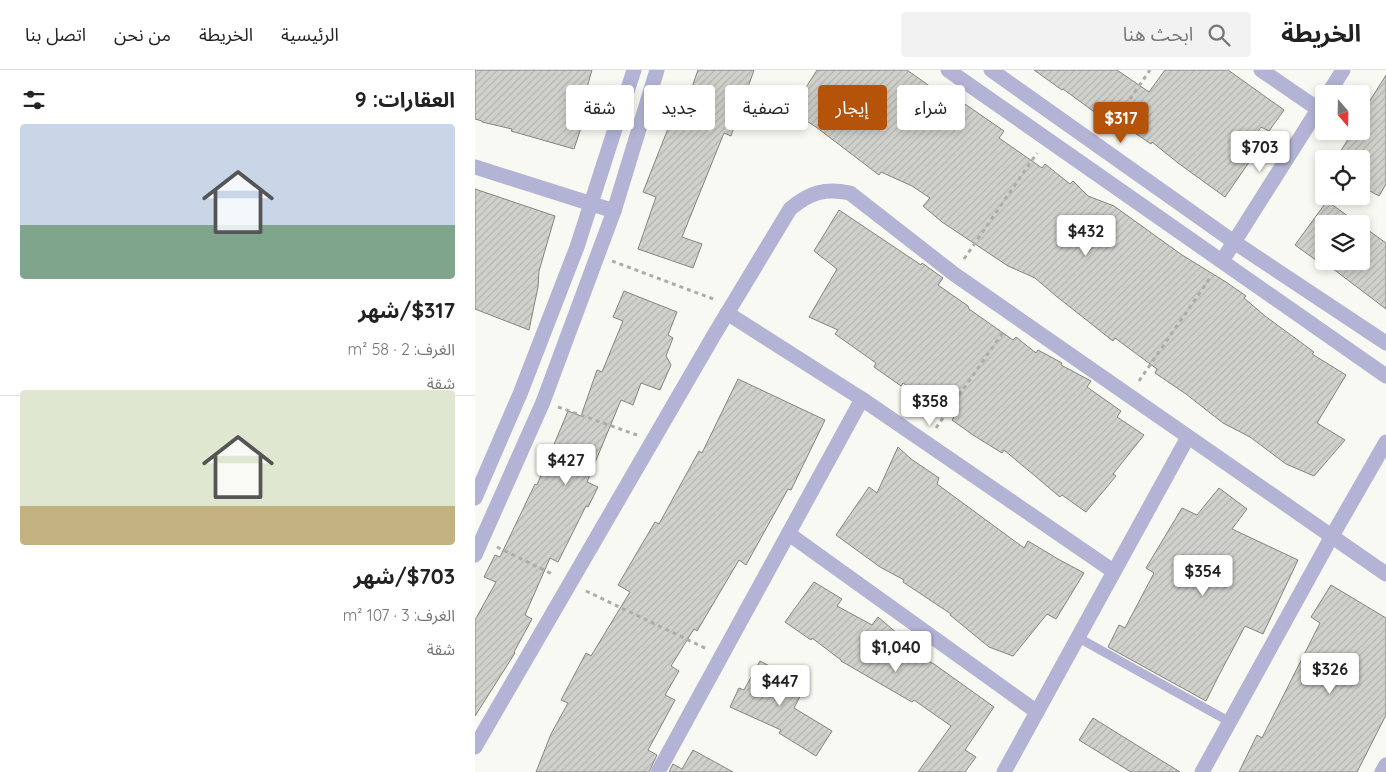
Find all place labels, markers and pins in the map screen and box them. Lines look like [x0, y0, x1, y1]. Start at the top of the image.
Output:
pin: $317 [1091, 102, 1151, 144]
pin: $703 [1230, 131, 1290, 173]
pin: $432 [1056, 214, 1116, 257]
pin: $358 [900, 384, 960, 427]
pin: $427 [536, 444, 596, 486]
pin: $354 [1173, 554, 1233, 597]
pin: $1,040 [855, 630, 937, 673]
pin: $326 [1300, 652, 1360, 695]
pin: $447 [750, 664, 810, 707]

